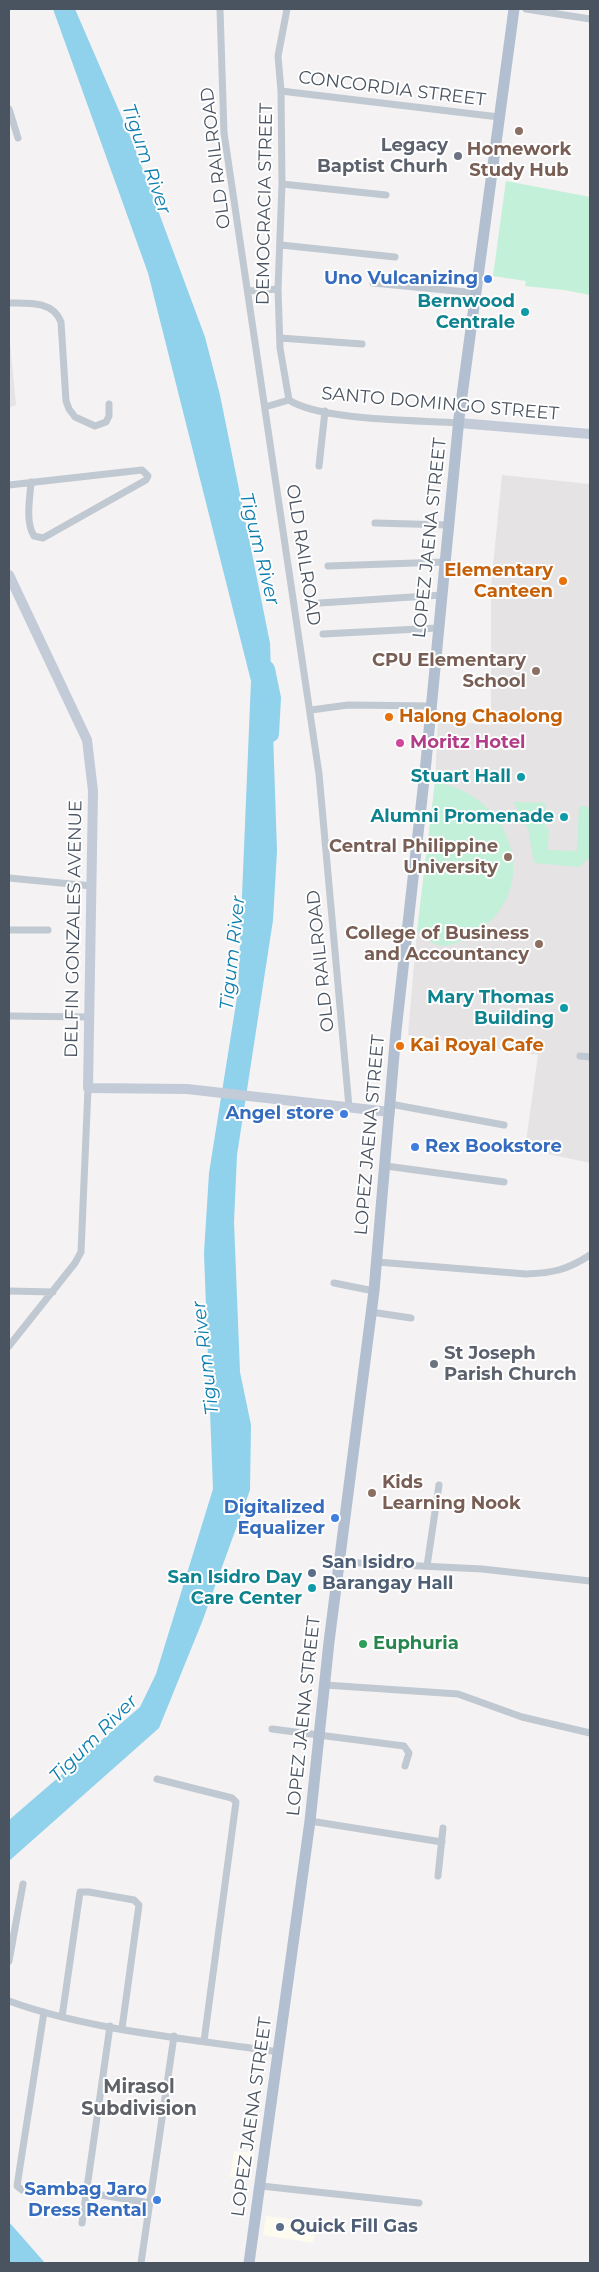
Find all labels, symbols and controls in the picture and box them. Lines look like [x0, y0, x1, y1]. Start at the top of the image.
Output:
street label: CONCORDIA STREET [297, 67, 487, 111]
street label: OLD RAILROAD [197, 86, 235, 230]
water label: Tigum River [117, 101, 175, 217]
street label: DEMOCRACIA STREET [252, 103, 278, 305]
marker: Homework Study Hub [513, 125, 525, 137]
place label: Legacy Baptist Churh [317, 135, 448, 178]
place label: Homework Study Hub [467, 139, 571, 182]
marker: Legacy Baptist Churh [452, 150, 464, 162]
place label: Uno Vulcanizing [324, 268, 478, 290]
marker: Uno Vulcanizing [482, 273, 494, 285]
place label: Bernwood Centrale [417, 291, 515, 334]
marker: Bernwood Centrale [519, 306, 531, 318]
street label: SANTO DOMINGO STREET [320, 383, 560, 425]
street label: LOPEZ JAENA STREET [409, 437, 451, 639]
street label: OLD RAILROAD [281, 483, 325, 627]
water label: Tigum River [234, 491, 284, 607]
place label: Elementary Canteen [444, 560, 553, 602]
marker: Elementary Canteen [557, 575, 569, 587]
place label: CPU Elementary School [372, 650, 526, 692]
marker: CPU Elementary School [530, 665, 542, 677]
place label: Halong Chaolong [399, 706, 563, 728]
marker: Halong Chaolong [383, 711, 395, 723]
place label: Moritz Hotel [410, 732, 525, 754]
marker: Moritz Hotel [394, 737, 406, 749]
place label: Stuart Hall [411, 766, 511, 788]
marker: Stuart Hall [515, 771, 527, 783]
street label: DELFIN GONZALES AVENUE [61, 800, 87, 1058]
place label: Alumni Promenade [370, 806, 554, 828]
marker: Alumni Promenade [558, 811, 570, 823]
place label: Central Philippine University [329, 836, 498, 879]
marker: Central Philippine University [502, 851, 514, 863]
street label: OLD RAILROAD [303, 889, 339, 1033]
water label: Tigum River [216, 895, 250, 1011]
place label: College of Business and Accountancy [345, 923, 529, 966]
marker: College of Business and Accountancy [533, 938, 545, 950]
place label: Mary Thomas Building [427, 987, 554, 1030]
marker: Mary Thomas Building [558, 1002, 570, 1014]
street label: LOPEZ JAENA STREET [350, 1034, 390, 1236]
place label: Kai Royal Cafe [410, 1035, 544, 1057]
marker: Kai Royal Cafe [394, 1040, 406, 1052]
place label: Angel store [225, 1103, 334, 1125]
marker: Angel store [338, 1108, 350, 1120]
place label: Rex Bookstore [425, 1136, 562, 1158]
marker: Rex Bookstore [409, 1141, 421, 1153]
water label: Tigum River [188, 1300, 224, 1416]
place label: St Joseph Parish Church [444, 1343, 577, 1386]
marker: St Joseph Parish Church [428, 1358, 440, 1370]
place label: Kids Learning Nook [382, 1472, 521, 1515]
marker: Kids Learning Nook [366, 1487, 378, 1499]
place label: Digitalized Equalizer [224, 1497, 325, 1540]
marker: Digitalized Equalizer [329, 1512, 341, 1524]
place label: San Isidro Barangay Hall [322, 1552, 453, 1595]
place label: San Isidro Day Care Center [167, 1567, 302, 1610]
marker: San Isidro Barangay Hall [306, 1567, 318, 1579]
marker: San Isidro Day Care Center [306, 1582, 318, 1594]
street label: LOPEZ JAENA STREET [283, 1615, 325, 1817]
place label: Euphuria [373, 1633, 459, 1655]
marker: Euphuria [357, 1638, 369, 1650]
water label: Tigum River [45, 1690, 143, 1788]
street label: LOPEZ JAENA STREET [227, 2016, 277, 2218]
district label: Mirasol Subdivision [81, 2076, 197, 2120]
place label: Sambag Jaro Dress Rental [24, 2179, 147, 2222]
marker: Sambag Jaro Dress Rental [151, 2194, 163, 2206]
place label: Quick Fill Gas [290, 2216, 418, 2238]
marker: Quick Fill Gas [274, 2221, 286, 2233]

